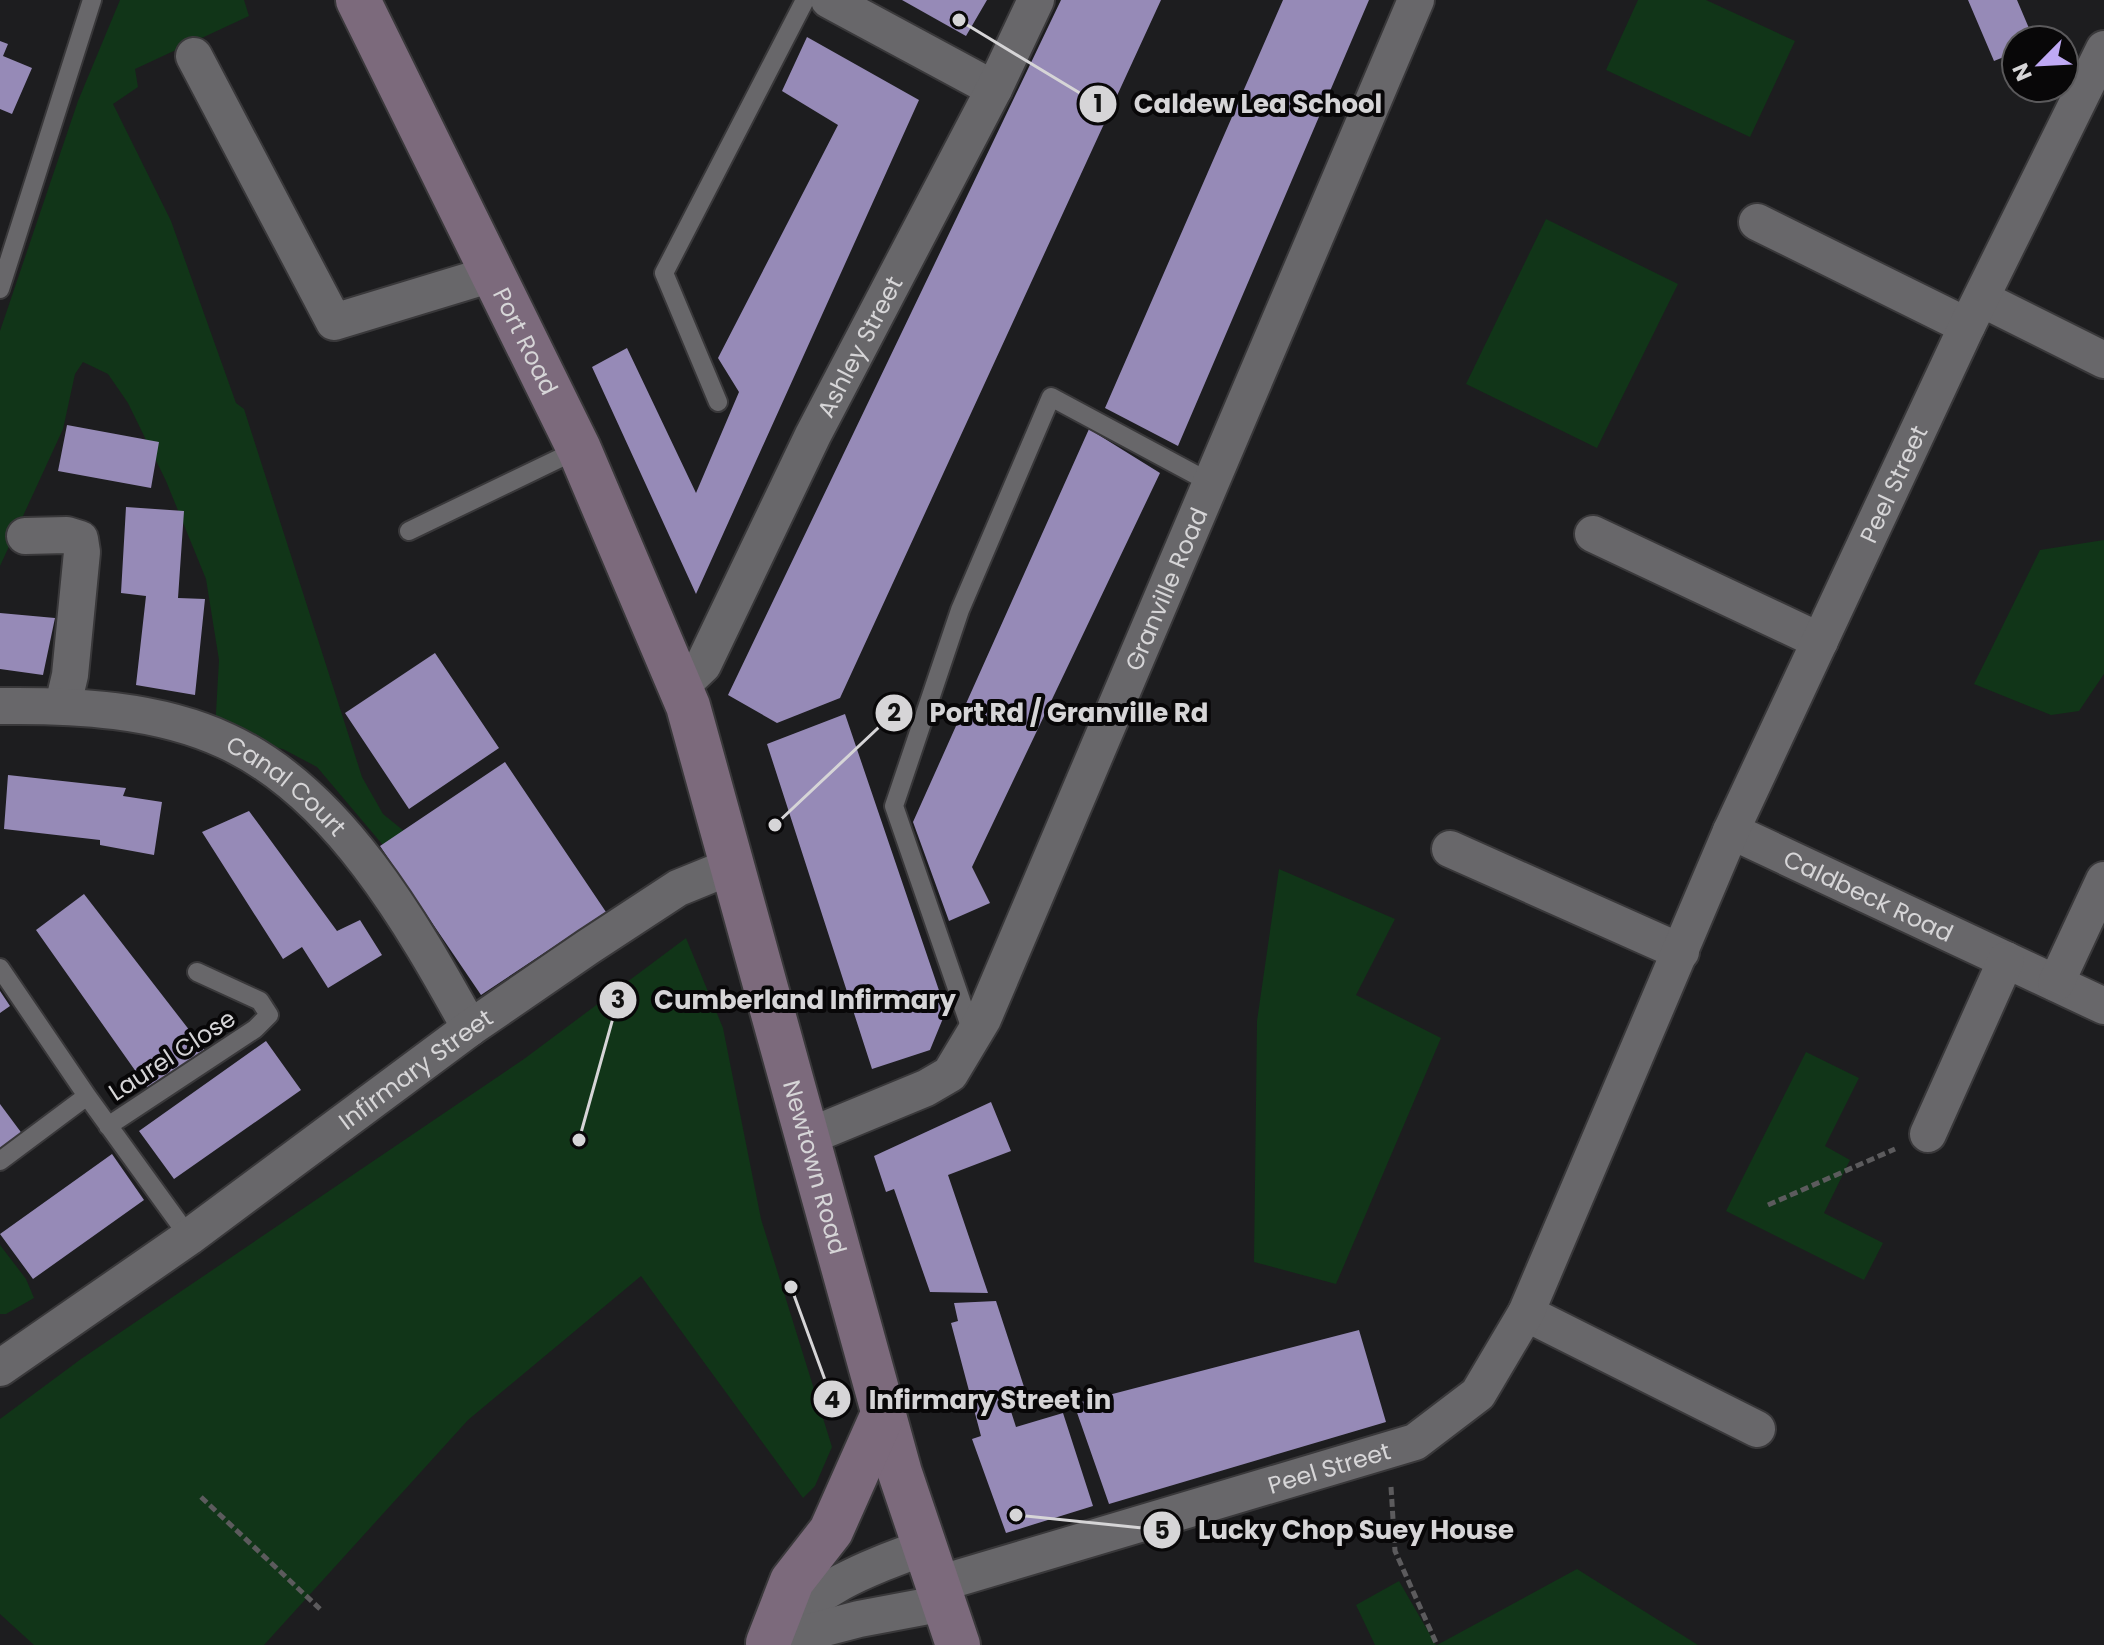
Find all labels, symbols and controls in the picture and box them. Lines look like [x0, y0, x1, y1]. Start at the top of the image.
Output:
north arrow [2000, 24, 2080, 104]
text: N [2005, 58, 2040, 86]
callout: Caldew Lea School [1078, 79, 1398, 129]
text: Caldew Lea School [1134, 86, 1382, 122]
text: 1 [1093, 87, 1103, 120]
street label: Ashley Street [809, 270, 910, 423]
street label: Port Road [485, 282, 566, 400]
street label: Peel Street [1852, 420, 1935, 548]
street label: Granville Road [1116, 502, 1215, 676]
callout: Port Rd / Granville Rd [874, 688, 1225, 738]
text: Port Rd / Granville Rd [930, 695, 1208, 731]
text: 2 [887, 696, 901, 729]
street label: Canal Court [221, 727, 354, 843]
street label: Caldbeck Road [1778, 842, 1959, 950]
callout: Cumberland Infirmary [598, 975, 972, 1025]
text: Cumberland Infirmary [654, 982, 956, 1018]
text: 3 [611, 983, 625, 1016]
street label: Infirmary Street [332, 1001, 499, 1137]
street label: Laurel Close [102, 1002, 242, 1108]
street label: Newtown Road [776, 1076, 855, 1258]
callout: Infirmary Street in [812, 1374, 1127, 1424]
text: Infirmary Street in [869, 1382, 1111, 1418]
text: 4 [824, 1383, 840, 1416]
street label: Peel Street [1264, 1434, 1394, 1501]
callout: Lucky Chop Suey House [1142, 1505, 1529, 1555]
text: Lucky Chop Suey House [1198, 1512, 1514, 1548]
text: 5 [1154, 1514, 1170, 1547]

